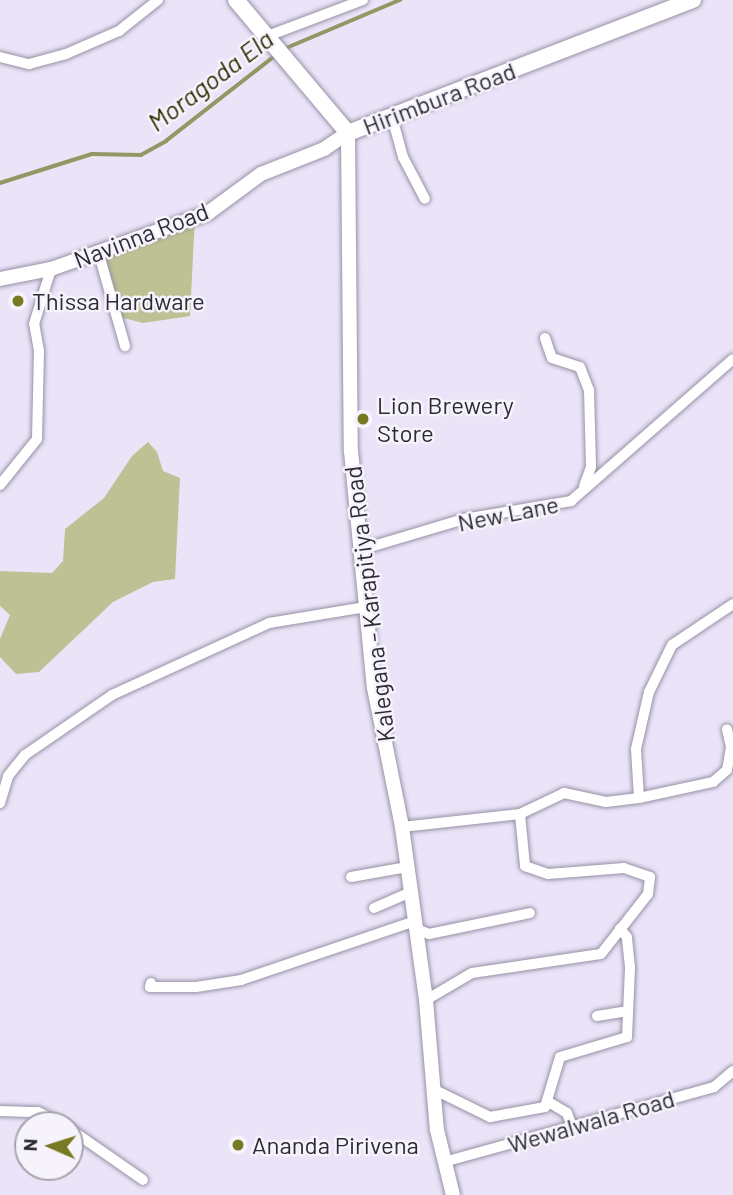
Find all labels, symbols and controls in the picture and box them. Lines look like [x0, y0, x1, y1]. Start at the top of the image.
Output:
water label: Moragoda Ela [141, 23, 279, 137]
street label: Hirimbura Road [359, 56, 519, 140]
street label: Navinna Road [70, 196, 212, 274]
place label: Thissa Hardware [32, 287, 205, 315]
marker: Thissa Hardware [10, 293, 26, 309]
place label: Lion Brewery Store [377, 391, 514, 447]
marker: Lion Brewery Store [355, 411, 371, 427]
street label: Kalegana - Karapitiya Road [338, 464, 400, 744]
street label: New Lane [455, 489, 561, 537]
street label: Wewalwala Road [504, 1083, 678, 1159]
north arrow [14, 1111, 84, 1181]
place label: Ananda Pirivena [252, 1131, 419, 1159]
marker: Ananda Pirivena [230, 1137, 246, 1153]
text: N [18, 1138, 41, 1152]

